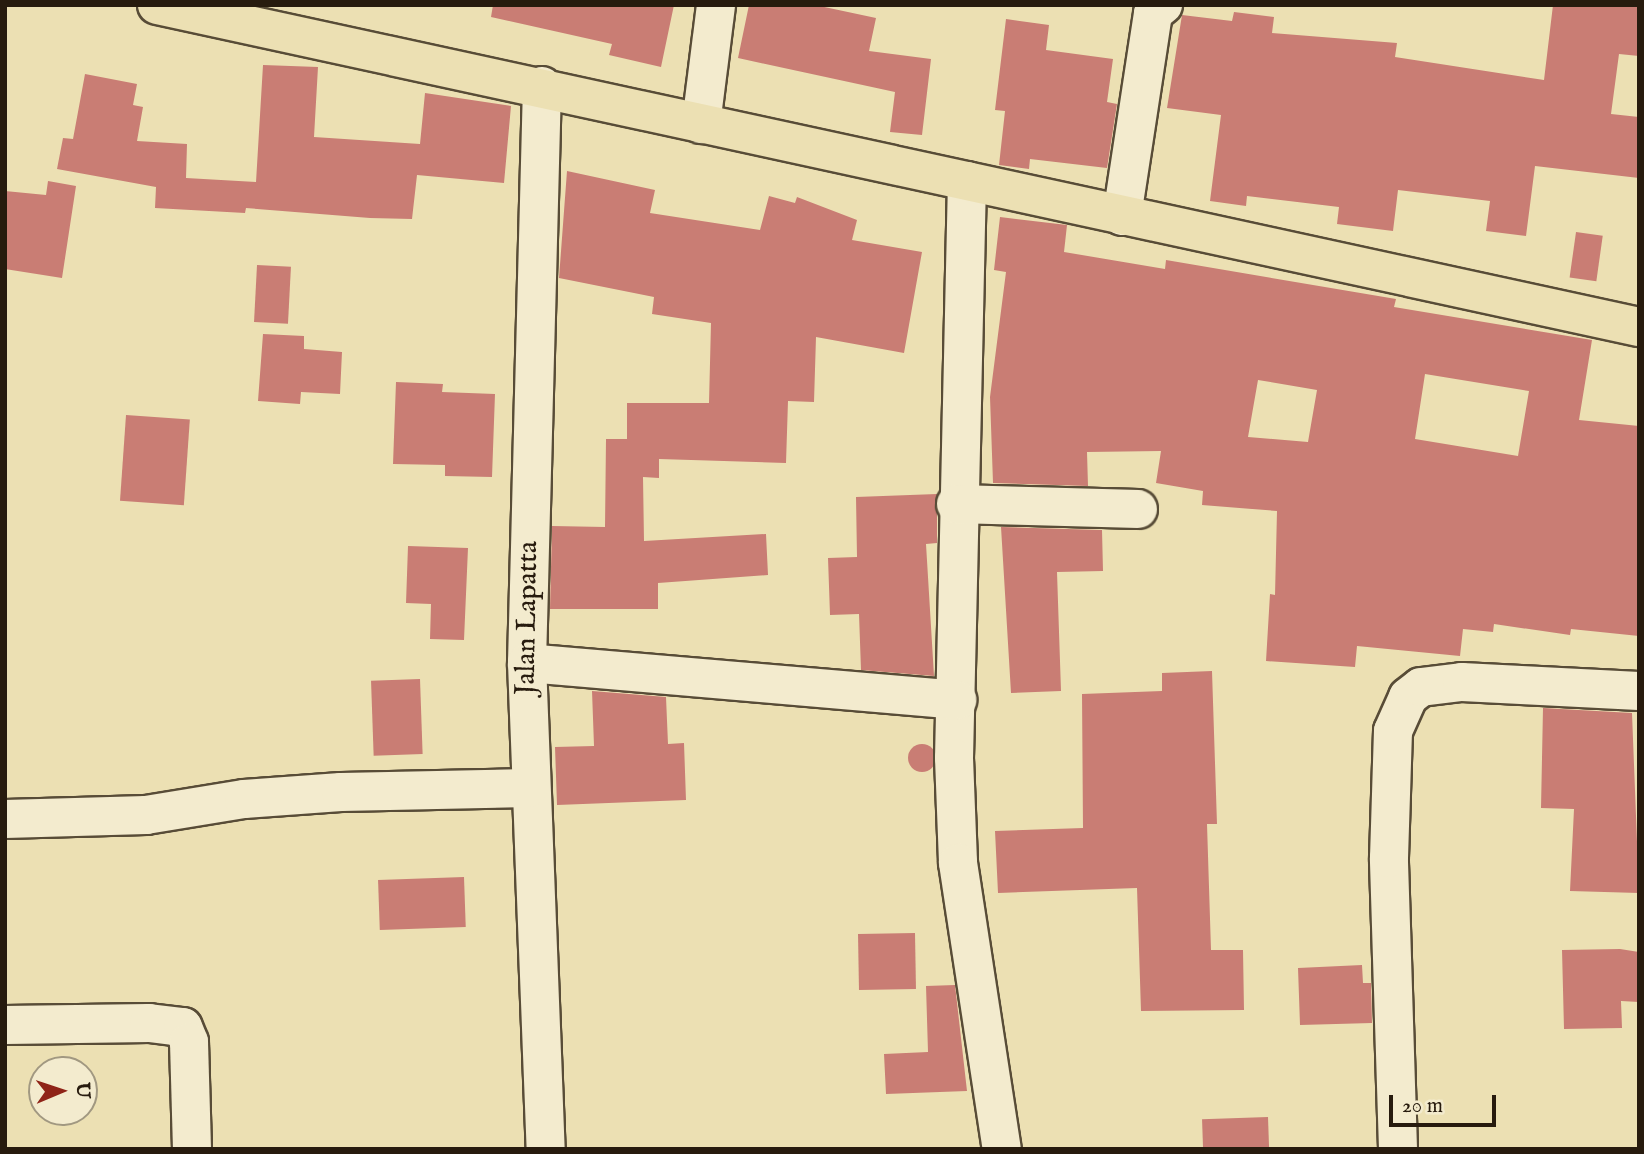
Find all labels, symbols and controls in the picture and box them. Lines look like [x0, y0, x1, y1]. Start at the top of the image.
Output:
street label: Jalan Lapatta [510, 541, 546, 695]
north arrow [28, 1056, 98, 1126]
scale bar [1392, 1080, 1499, 1124]
text: U [70, 1082, 94, 1099]
text: 20 m [1402, 1093, 1443, 1120]

